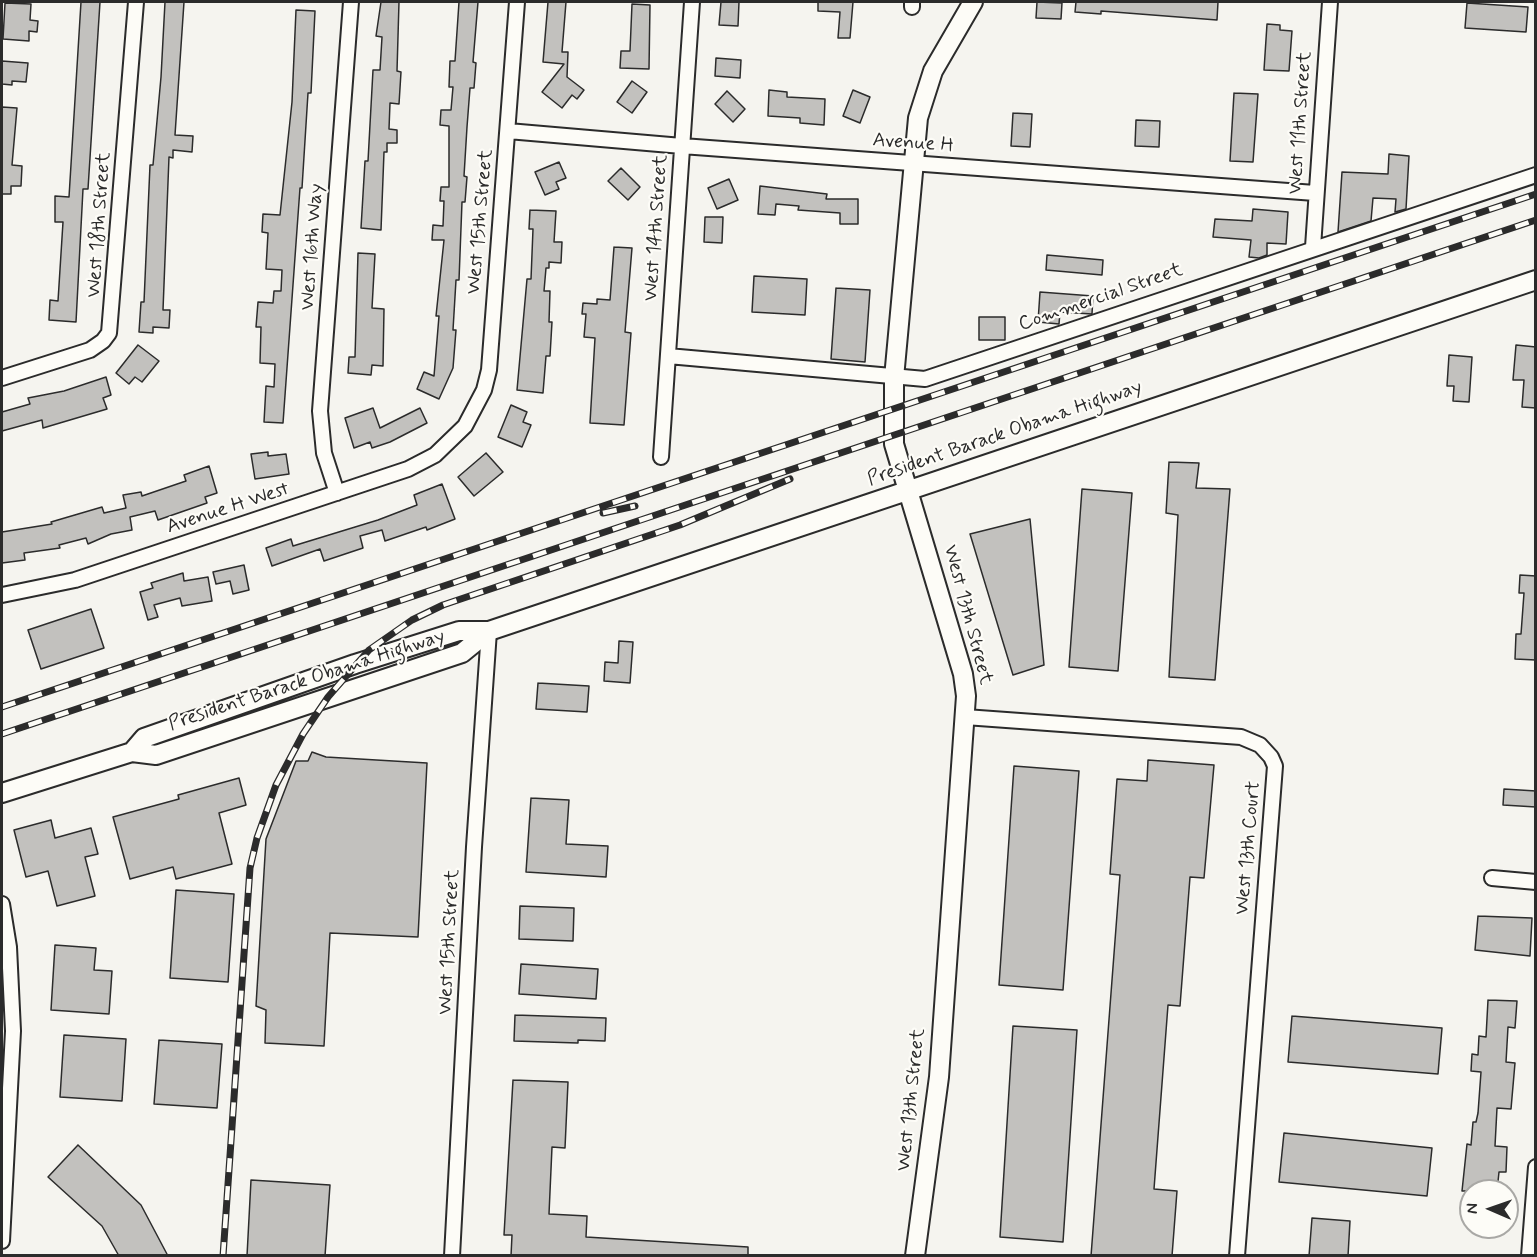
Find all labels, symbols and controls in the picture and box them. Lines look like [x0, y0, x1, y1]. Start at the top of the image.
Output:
street label: West 11th Street [1284, 51, 1318, 195]
street label: Avenue H [872, 129, 954, 159]
street label: West 15th Street [463, 148, 499, 296]
street label: West 18th Street [83, 151, 117, 299]
street label: West 14th Street [640, 154, 674, 302]
street label: West 16th Way [297, 183, 329, 311]
street label: Commercial Street [1016, 259, 1186, 337]
street label: President Barack Obama Highway [864, 376, 1146, 492]
street label: Avenue H West [164, 478, 292, 540]
street label: West 13th Street [937, 543, 997, 687]
street label: President Barack Obama Highway [166, 625, 448, 737]
street label: West 13th Court [1231, 780, 1267, 916]
street label: West 15th Street [434, 869, 466, 1015]
street label: West 13th Street [893, 1027, 931, 1173]
north arrow [1459, 1179, 1519, 1239]
text: N [1462, 1203, 1483, 1214]

